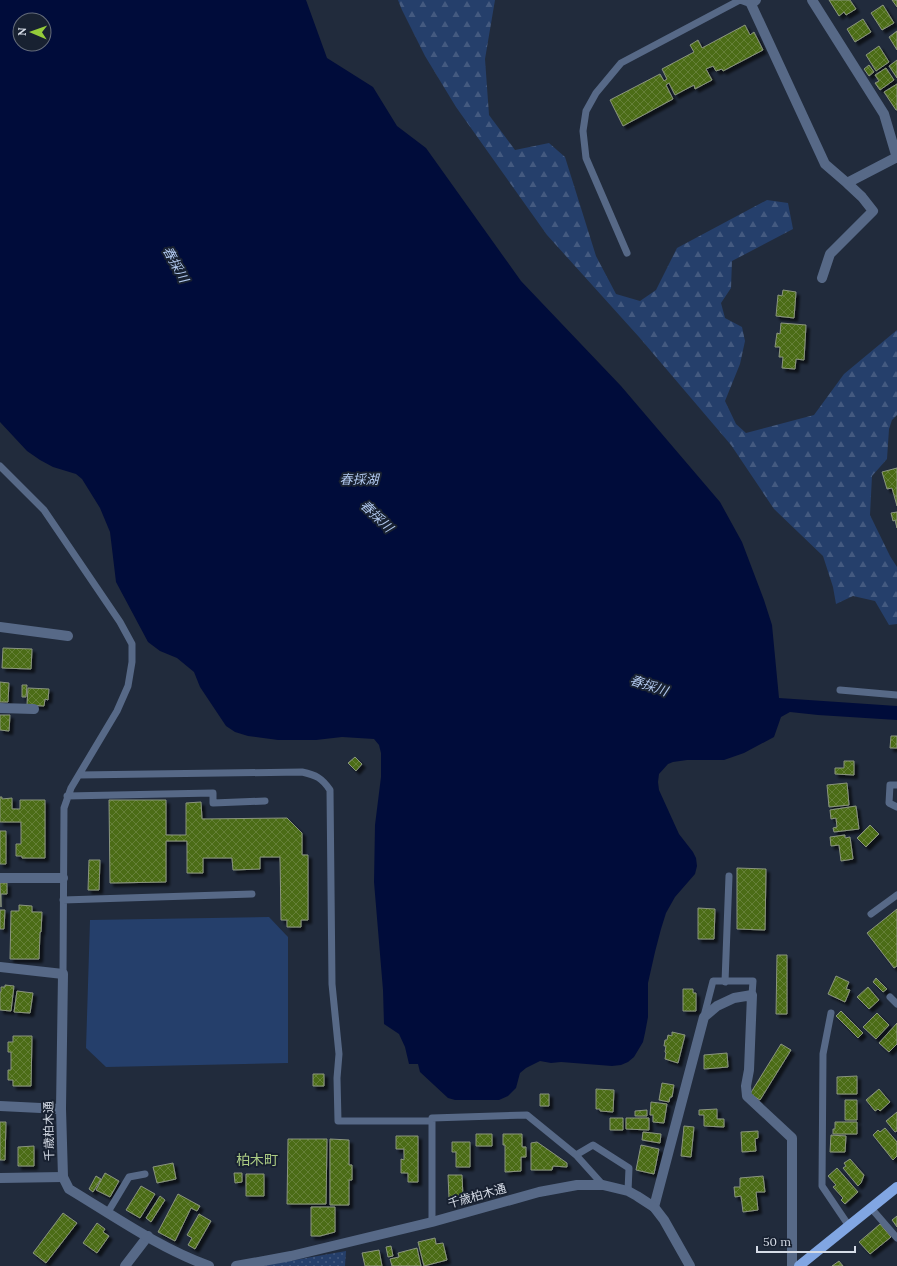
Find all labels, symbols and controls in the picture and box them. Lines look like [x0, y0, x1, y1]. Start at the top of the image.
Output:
north arrow [12, 12, 52, 52]
text: N [15, 27, 29, 36]
water label: 春採川 [159, 243, 193, 287]
water label: 春採湖 [339, 471, 380, 488]
water label: 春採川 [357, 497, 398, 537]
water label: 春採川 [628, 671, 672, 701]
street label: 千歳柏木通 [40, 1101, 57, 1161]
district label: 柏木町 [236, 1151, 278, 1169]
street label: 千歳柏木通 [446, 1180, 508, 1211]
scale bar [757, 1228, 855, 1254]
text: 50 m [763, 1234, 791, 1249]

